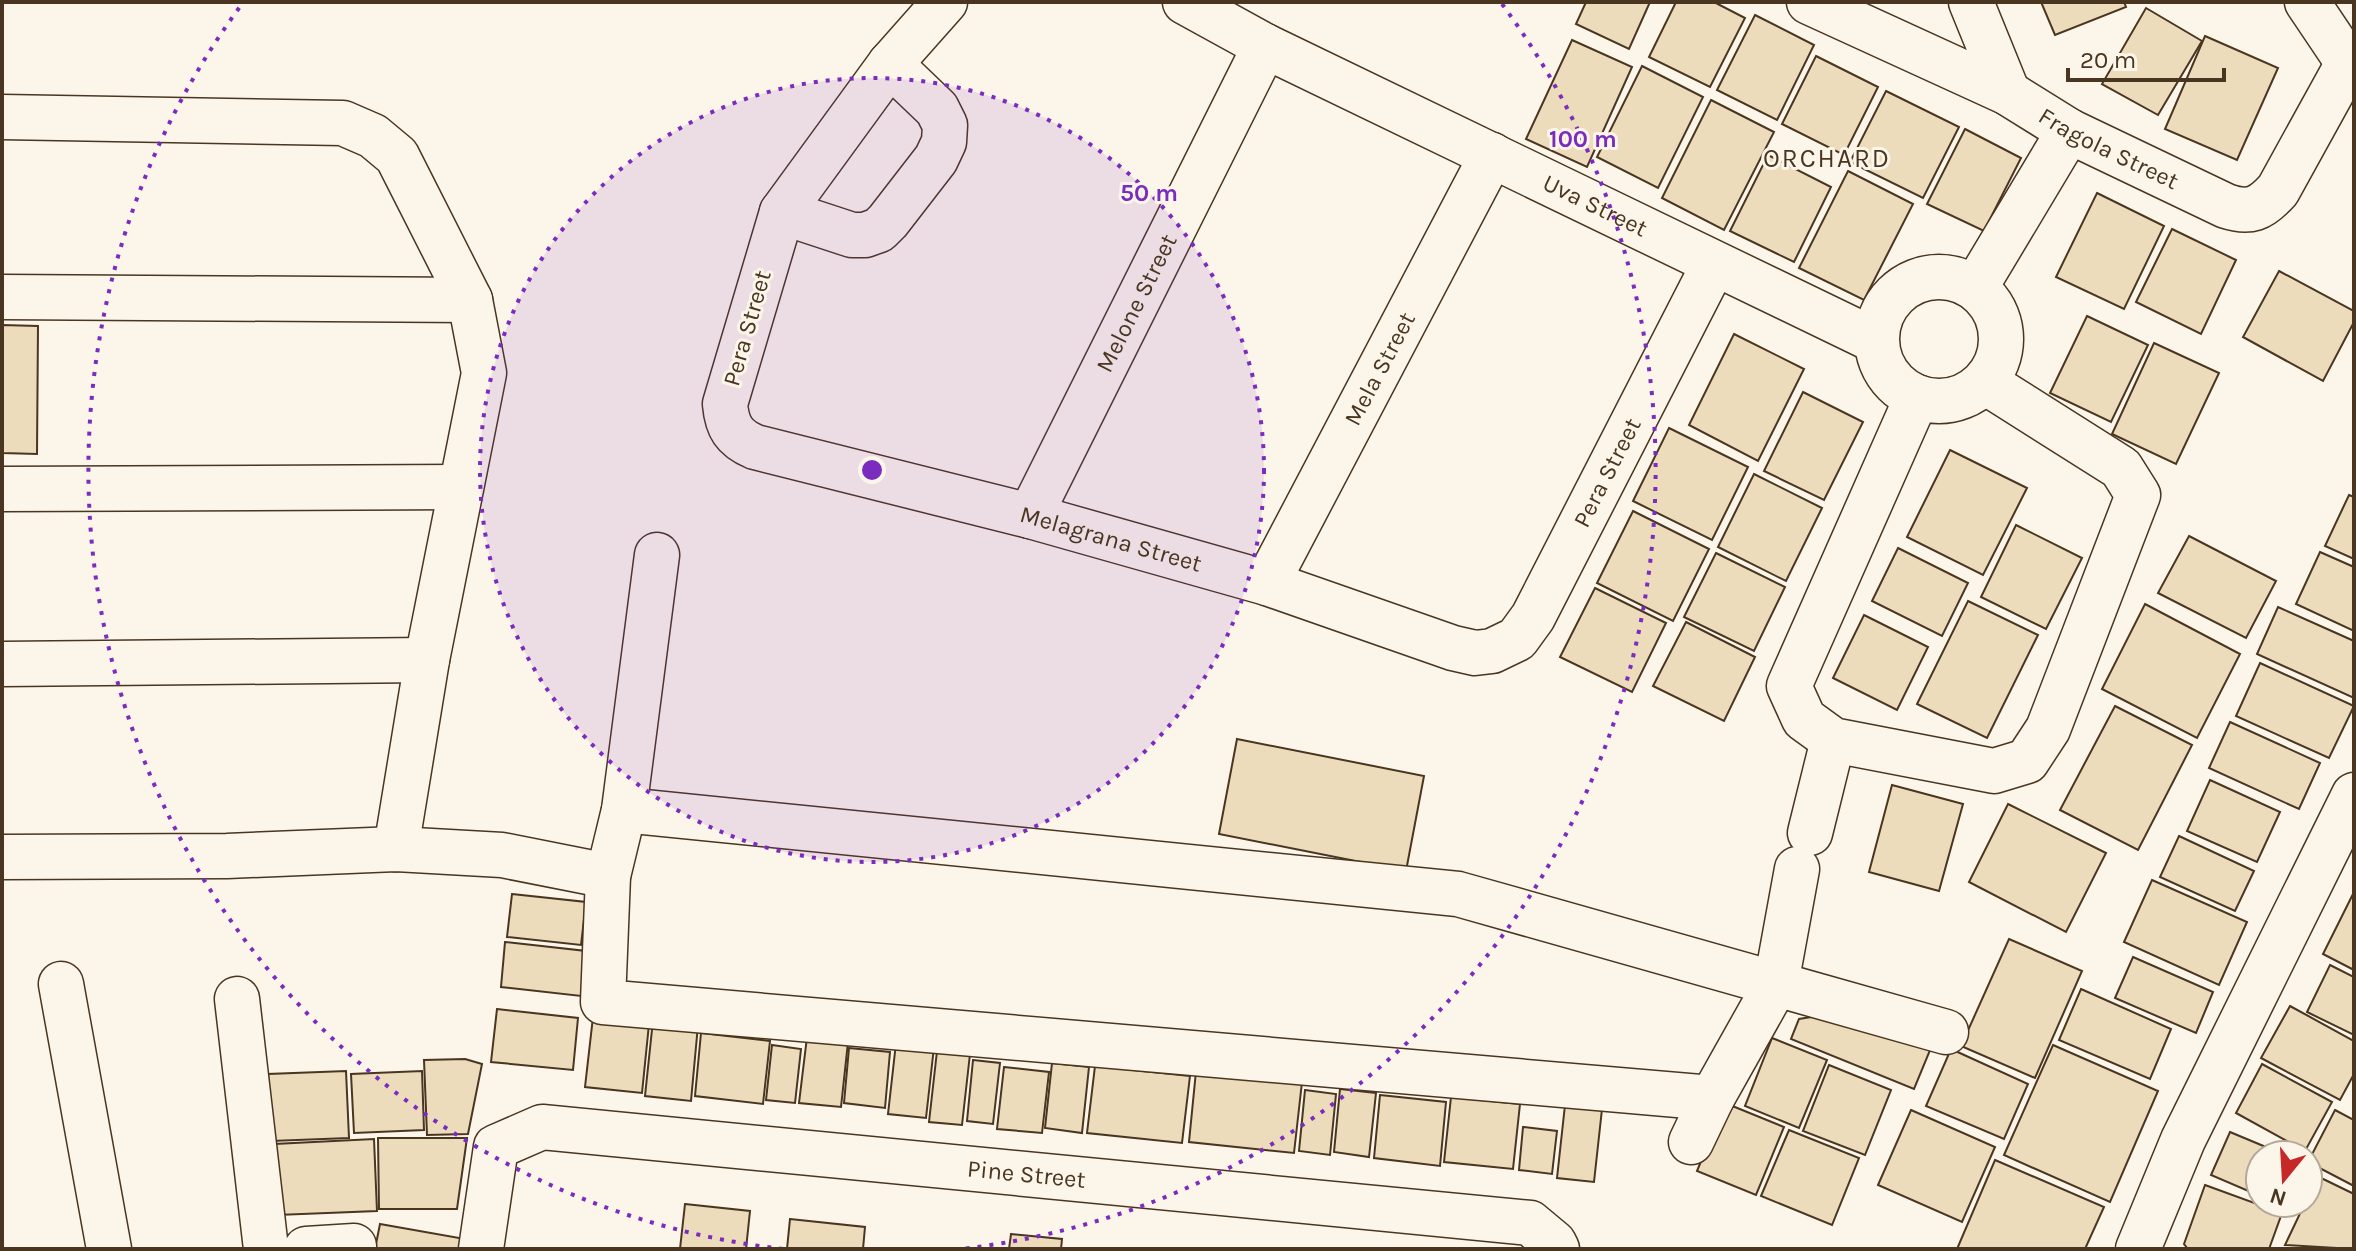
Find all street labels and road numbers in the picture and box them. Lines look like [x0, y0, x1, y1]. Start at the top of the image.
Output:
street label: Fragola Street [2034, 102, 2183, 195]
street label: Uva Street [1538, 168, 1652, 243]
street label: Melone Street [1090, 229, 1183, 377]
street label: Pera Street [717, 267, 777, 389]
street label: Mela Street [1338, 307, 1421, 430]
street label: Pera Street [1567, 413, 1647, 532]
street label: Melagrana Street [1017, 500, 1205, 578]
street label: Pine Street [966, 1154, 1087, 1194]

